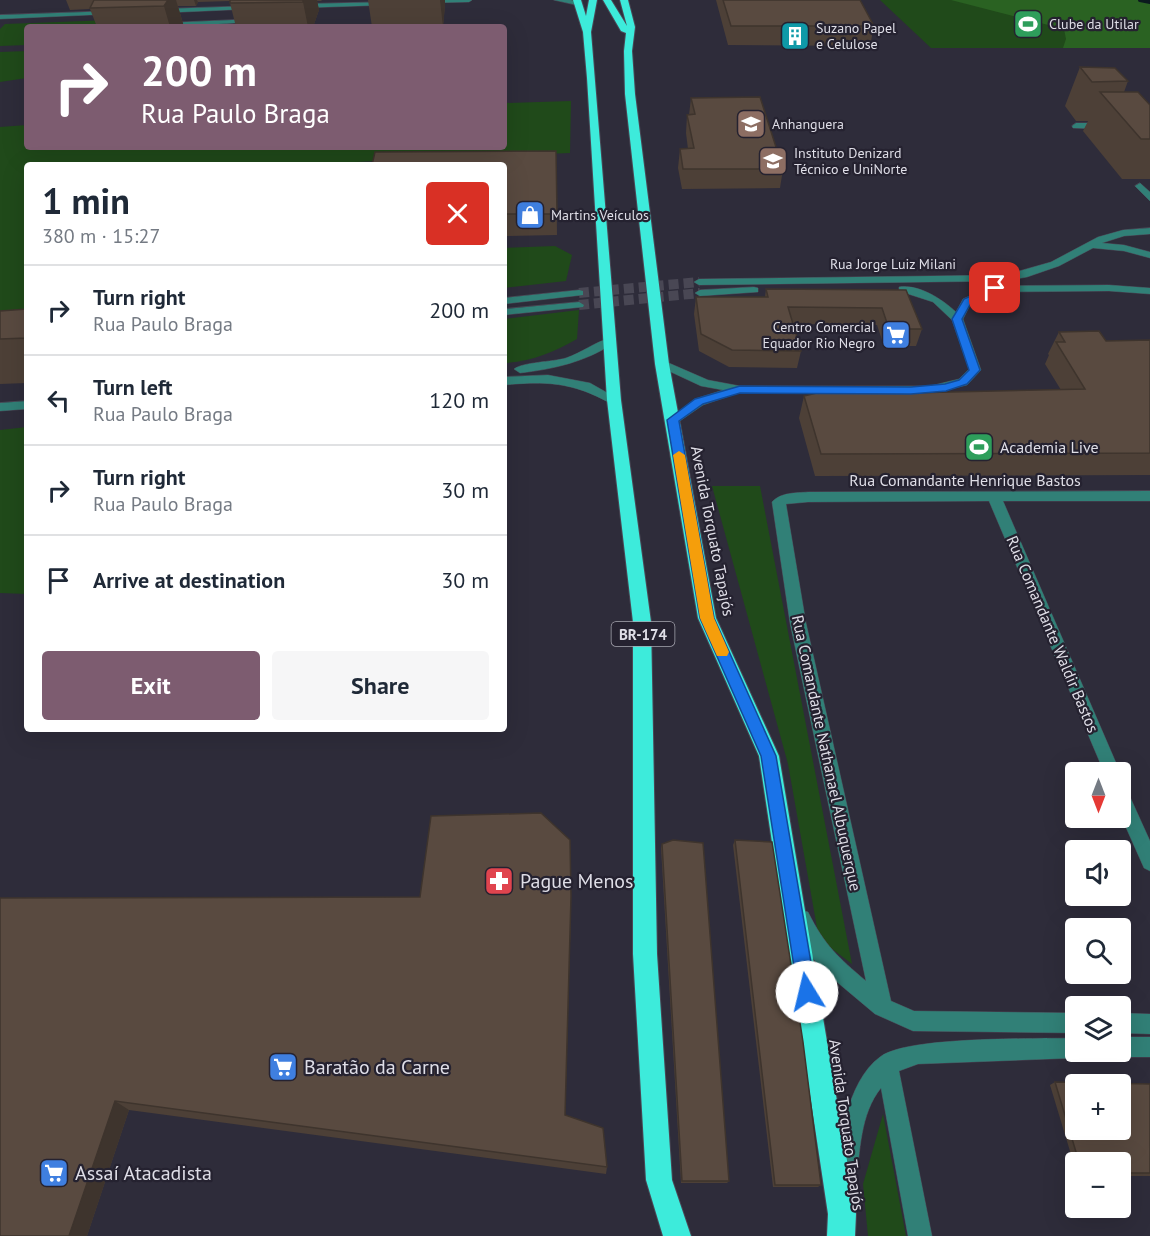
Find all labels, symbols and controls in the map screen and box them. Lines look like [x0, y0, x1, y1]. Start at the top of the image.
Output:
sports icon: Clube da Utilar [1012, 8, 1044, 40]
place label: Clube da Utilar [1049, 15, 1139, 33]
place label: Suzano Papel e Celulose [816, 19, 896, 53]
building icon: Suzano Papel e Celulose [779, 20, 811, 52]
text: 200 m [141, 43, 257, 98]
icon: right [42, 48, 120, 126]
text: Rua Paulo Braga [141, 96, 330, 130]
school or university icon: Anhanguera [735, 108, 767, 140]
place label: Anhanguera [772, 115, 844, 133]
place label: Instituto Denizard Técnico e UniNorte [794, 144, 907, 178]
school or university icon: Instituto Denizard Técnico e UniNorte [757, 145, 789, 177]
text: 1 min [42, 177, 130, 224]
button: close [426, 182, 489, 245]
shop icon: Martins Veículos [514, 199, 546, 231]
place label: Martins Veículos [551, 206, 649, 224]
text: 380 m · 15:27 [42, 223, 160, 249]
street label: Rua Jorge Luiz Milani [830, 255, 956, 273]
pin [969, 262, 1020, 313]
icon: arrive [978, 271, 1011, 304]
text: Turn right [93, 283, 185, 311]
icon: right [42, 294, 75, 327]
text: 200 m [429, 296, 489, 324]
text: Rua Paulo Braga [93, 311, 233, 337]
place label: Centro Comercial Equador Rio Negro [762, 318, 875, 352]
supermarket icon: Centro Comercial Equador Rio Negro [880, 319, 912, 351]
text: Turn left [93, 373, 173, 401]
icon: left [42, 384, 75, 417]
text: 120 m [429, 386, 489, 414]
text: Rua Paulo Braga [93, 401, 233, 427]
sports icon: Academia Live [963, 431, 995, 463]
place label: Academia Live [1000, 437, 1099, 457]
street label: Avenida Torquato Tapajós [687, 444, 739, 618]
text: Turn right [93, 463, 185, 491]
street label: Rua Comandante Henrique Bastos [849, 470, 1081, 490]
icon: right [42, 474, 75, 507]
text: 30 m [441, 476, 489, 504]
text: Rua Paulo Braga [93, 491, 233, 517]
street label: Rua Comandante Waldir Bastos [1002, 532, 1104, 736]
icon: arrive [42, 564, 75, 597]
text: Arrive at destination [93, 566, 285, 594]
text: 30 m [441, 566, 489, 594]
street label: Rua Comandante Nathanael Albuquerque [788, 613, 866, 893]
road number: BR-174 [612, 622, 674, 646]
button: Exit [42, 651, 260, 720]
button: Share [272, 651, 489, 720]
north arrow [1065, 762, 1131, 828]
map controls [1065, 762, 1131, 1218]
button: sound [1065, 840, 1131, 906]
pharmacy icon: Pague Menos [483, 865, 515, 897]
place label: Pague Menos [520, 868, 633, 894]
button: search [1065, 918, 1131, 984]
position arrow [775, 960, 839, 1024]
button: layers [1065, 996, 1131, 1062]
street label: Avenida Torquato Tapajós [825, 1038, 869, 1212]
supermarket icon: Baratão da Carne [267, 1051, 299, 1083]
place label: Baratão da Carne [304, 1054, 450, 1080]
button: + [1065, 1074, 1131, 1140]
button: − [1065, 1152, 1131, 1218]
supermarket icon: Assaí Atacadista [38, 1157, 70, 1189]
place label: Assaí Atacadista [75, 1160, 212, 1186]

